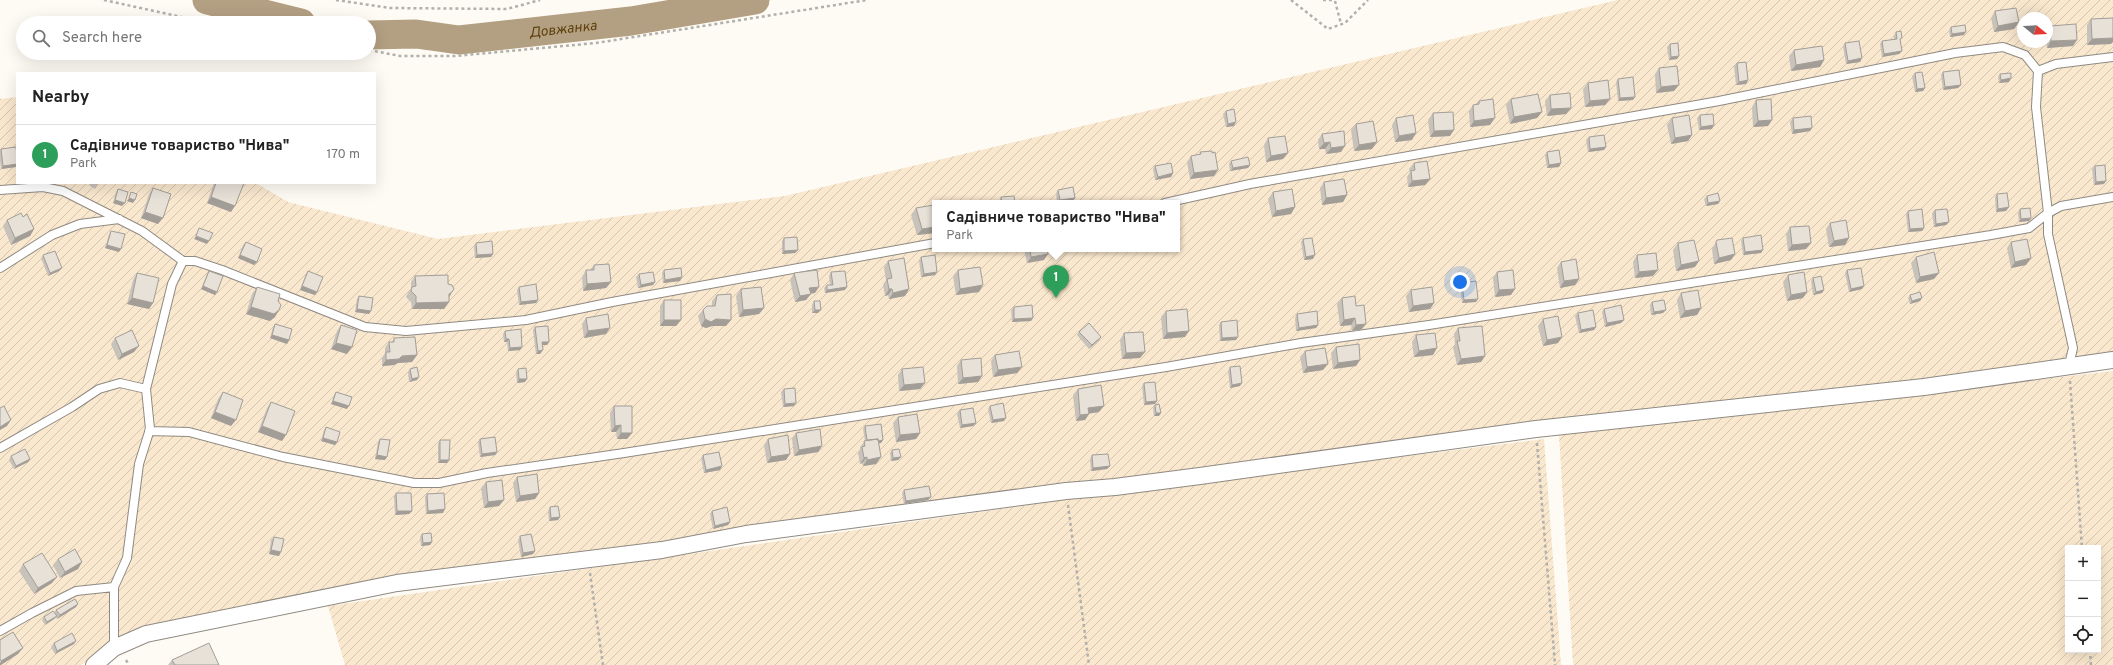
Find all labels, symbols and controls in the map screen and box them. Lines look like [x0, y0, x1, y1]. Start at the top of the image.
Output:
north arrow [2017, 12, 2053, 48]
search box [16, 16, 376, 60]
water label: Довжанка [528, 18, 599, 42]
icon: search [30, 27, 52, 49]
text: Search here [62, 29, 142, 48]
text: Nearby [32, 87, 89, 109]
text: Садівниче товариство "Нива" [70, 137, 289, 156]
text: 1 [42, 147, 48, 163]
text: 170 m [326, 147, 360, 163]
text: Park [70, 156, 97, 172]
popup [932, 200, 1180, 252]
text: Садівниче товариство "Нива" [946, 209, 1166, 228]
text: Park [946, 228, 973, 244]
pin: 1 [1043, 265, 1069, 298]
your location [1450, 272, 1470, 292]
map controls [2065, 545, 2101, 653]
button: + [2065, 545, 2101, 581]
button: − [2065, 581, 2101, 617]
button: locate [2065, 617, 2101, 653]

